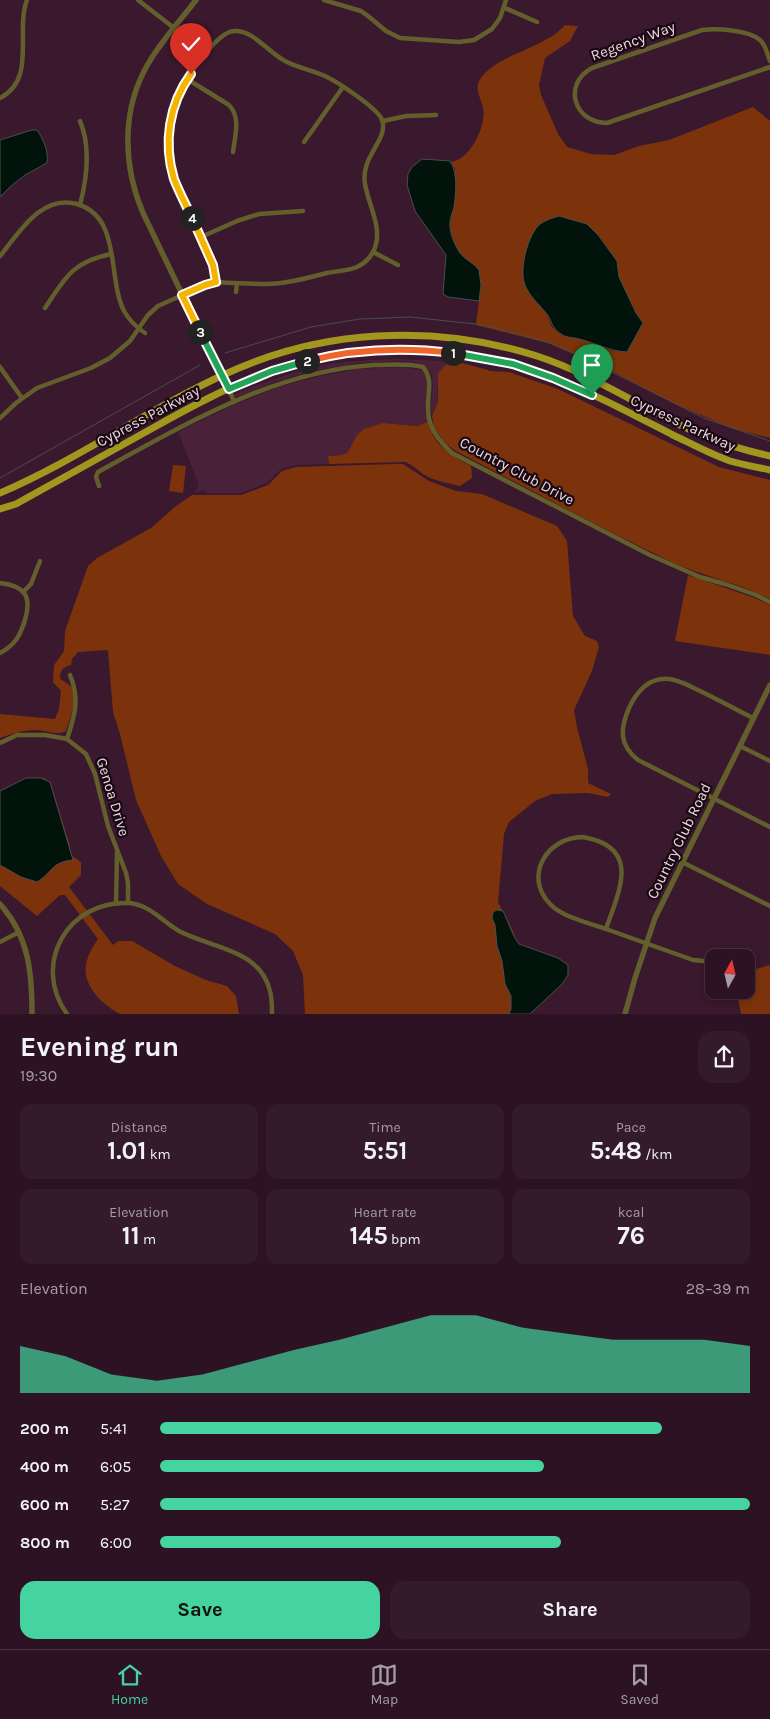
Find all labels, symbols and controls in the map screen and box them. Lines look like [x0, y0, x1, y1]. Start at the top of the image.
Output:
street label: Regency Way [588, 17, 678, 65]
pin [170, 23, 212, 74]
icon: check [177, 30, 205, 58]
pin: 4 [180, 206, 204, 230]
text: 4 [188, 210, 197, 227]
pin: 3 [188, 320, 212, 344]
text: 3 [196, 324, 205, 341]
pin: 1 [440, 340, 466, 366]
pin [571, 344, 613, 395]
text: 1 [451, 345, 456, 362]
pin: 2 [294, 348, 320, 374]
icon: arrive [578, 351, 606, 379]
text: 2 [303, 353, 312, 370]
street label: Cypress Parkway [93, 381, 203, 451]
street label: Cypress Parkway [628, 391, 738, 455]
street label: Country Club Drive [457, 433, 577, 509]
street label: Genoa Drive [92, 755, 134, 839]
street label: Country Club Road [643, 780, 715, 902]
north arrow [705, 949, 755, 999]
map controls [705, 949, 755, 999]
text: Evening run [20, 1030, 179, 1063]
button: share [698, 1031, 750, 1083]
text: 19:30 [20, 1066, 57, 1085]
text: Distance [111, 1119, 167, 1136]
text: Time [369, 1119, 401, 1136]
text: Pace [616, 1119, 646, 1136]
text: 1.01 [107, 1136, 146, 1165]
text: 5:51 [363, 1136, 407, 1165]
text: 5:48 [590, 1136, 642, 1165]
text: km [146, 1146, 171, 1163]
text: /km [642, 1146, 672, 1163]
text: Elevation [109, 1204, 169, 1221]
text: Heart rate [353, 1204, 417, 1221]
text: kcal [618, 1204, 644, 1221]
text: 11 [122, 1221, 140, 1250]
text: 145 [349, 1221, 388, 1250]
text: 76 [617, 1221, 645, 1250]
text: m [140, 1231, 156, 1248]
text: bpm [388, 1231, 421, 1248]
text: Elevation [20, 1279, 88, 1298]
text: 28–39 m [686, 1279, 750, 1298]
text: 200 m [20, 1419, 69, 1438]
text: 5:41 [100, 1419, 127, 1438]
text: 400 m [20, 1457, 69, 1476]
text: 6:05 [100, 1457, 131, 1476]
text: 600 m [20, 1495, 69, 1514]
text: 5:27 [100, 1495, 130, 1514]
text: 800 m [20, 1533, 70, 1552]
text: 6:00 [100, 1533, 132, 1552]
button: Save [20, 1581, 380, 1639]
button: Share [390, 1581, 750, 1639]
tab: Home [111, 1661, 148, 1708]
tab: Map [370, 1661, 398, 1708]
tab: Saved [620, 1661, 659, 1708]

